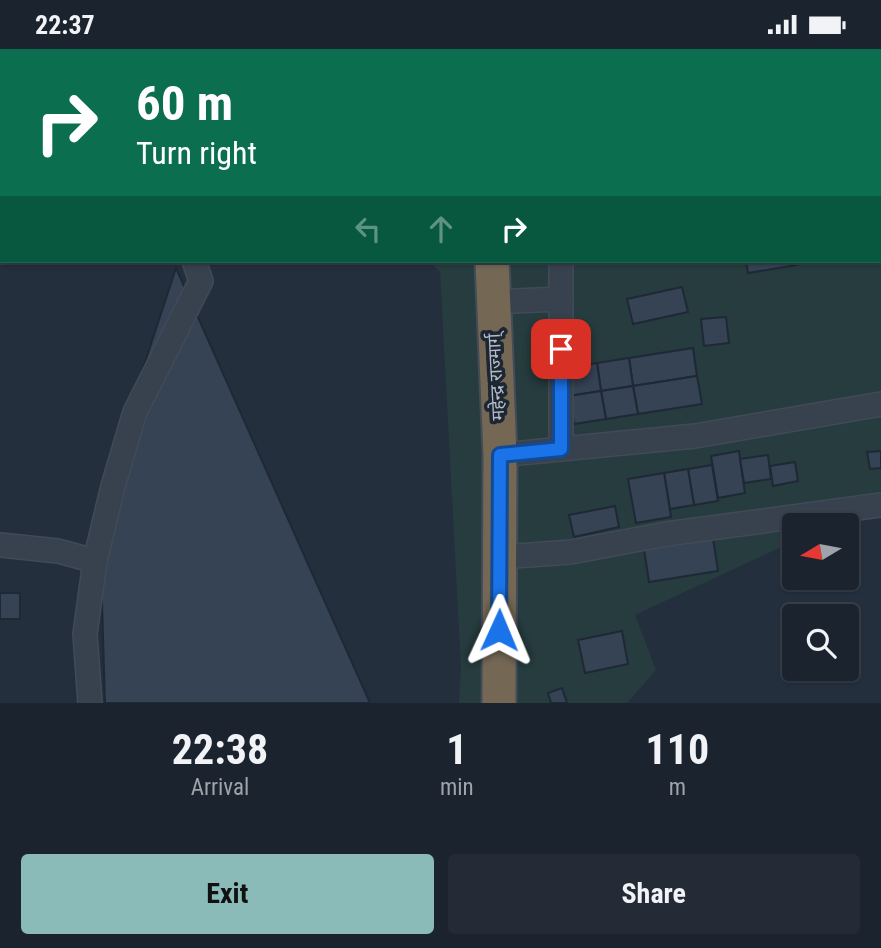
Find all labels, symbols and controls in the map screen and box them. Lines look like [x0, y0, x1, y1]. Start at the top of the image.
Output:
text: 22:37 [35, 10, 95, 40]
text: 60 m [136, 75, 233, 132]
icon: right [21, 77, 112, 168]
text: Turn right [136, 134, 257, 172]
icon: left [349, 210, 387, 248]
icon: ahead [422, 210, 460, 248]
icon: right [495, 210, 533, 248]
pin [531, 319, 591, 379]
street label: महेन्द्र राज्मार्ग् [483, 330, 509, 421]
icon: arrive [542, 330, 580, 368]
north arrow [782, 513, 859, 590]
map controls [782, 513, 859, 681]
position arrow [462, 593, 536, 667]
button: search [782, 604, 859, 681]
text: 22:38 [172, 725, 268, 774]
text: 1 [446, 725, 467, 774]
text: 110 [645, 725, 709, 774]
text: Arrival [191, 774, 249, 801]
text: min [440, 774, 474, 801]
text: m [669, 774, 686, 801]
button: Exit [21, 854, 434, 934]
button: Share [448, 854, 860, 934]

